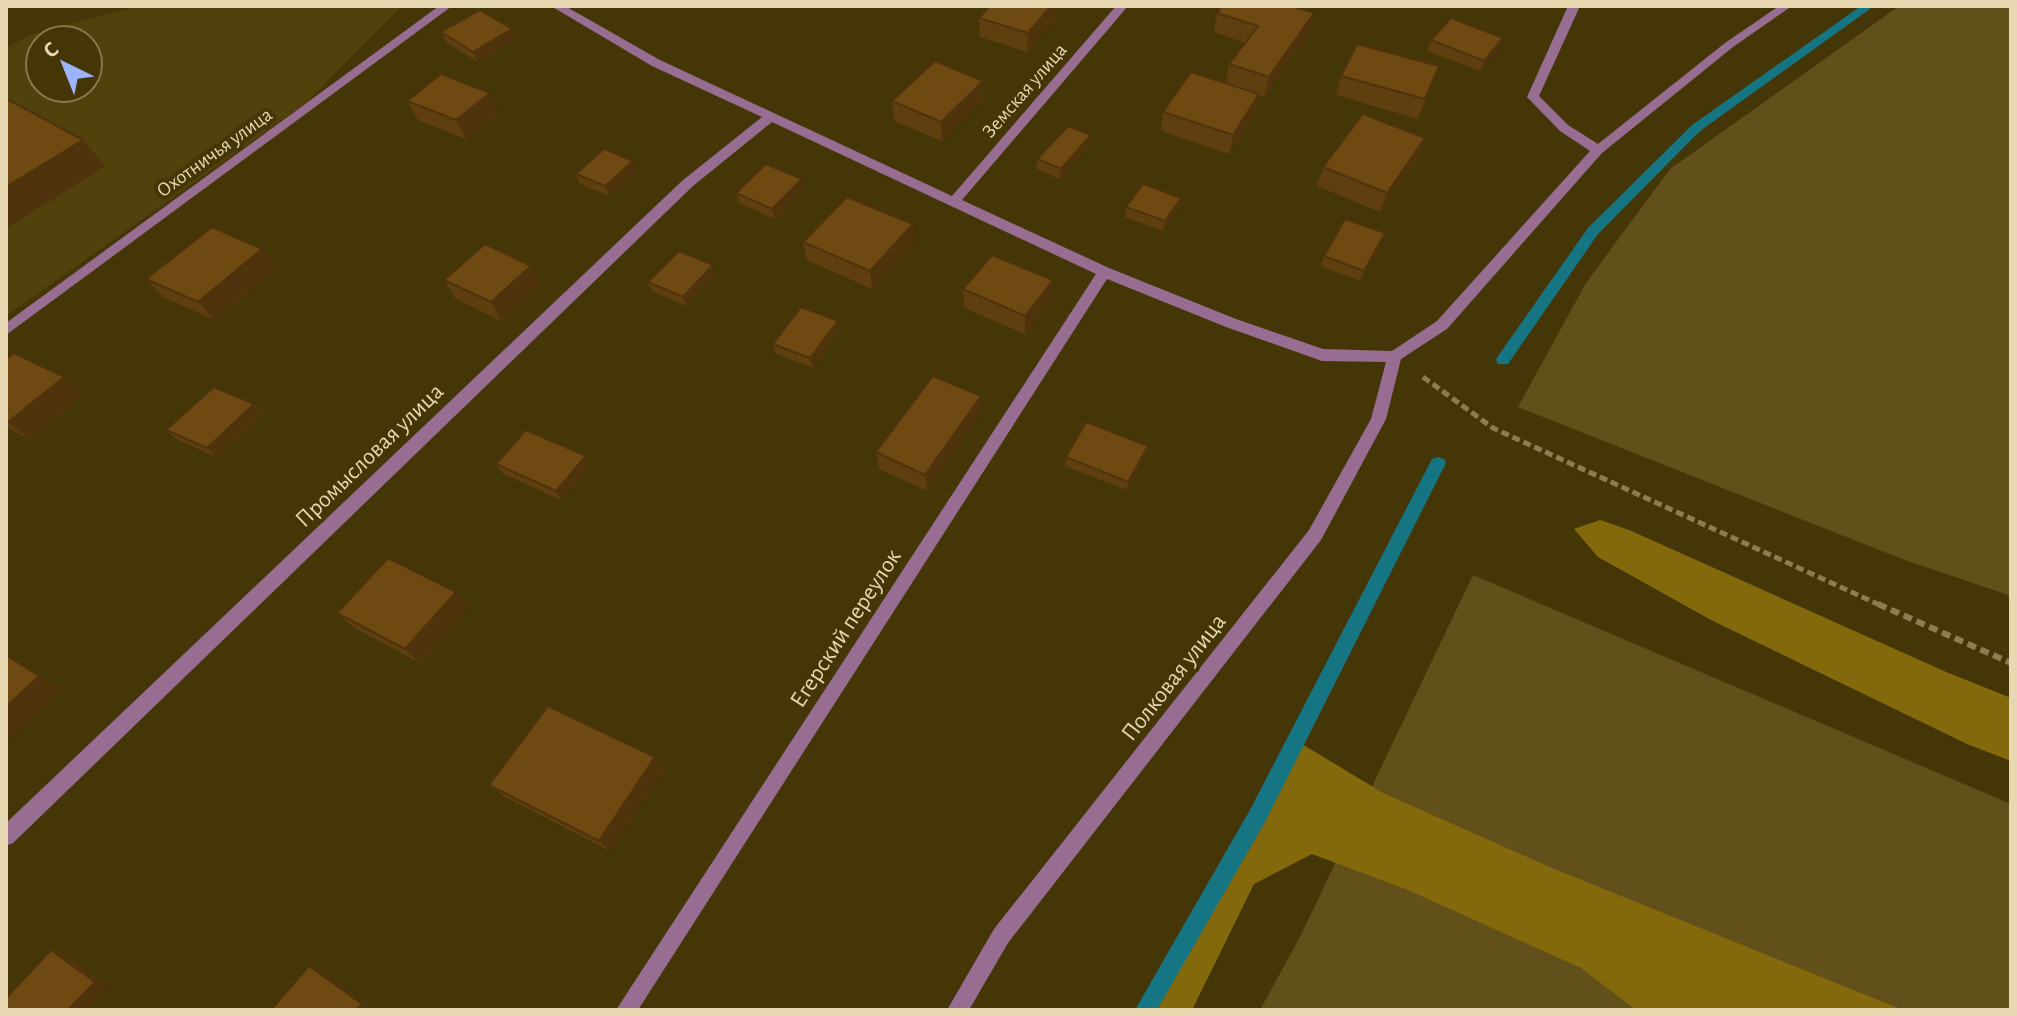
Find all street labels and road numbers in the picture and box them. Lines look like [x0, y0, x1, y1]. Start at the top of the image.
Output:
street label: Земская улица [979, 40, 1071, 142]
street label: Охотничья улица [153, 104, 276, 201]
street label: Промысловая улица [291, 379, 448, 532]
street label: Егерский переулок [786, 545, 906, 712]
street label: Полковая улица [1117, 610, 1231, 746]

